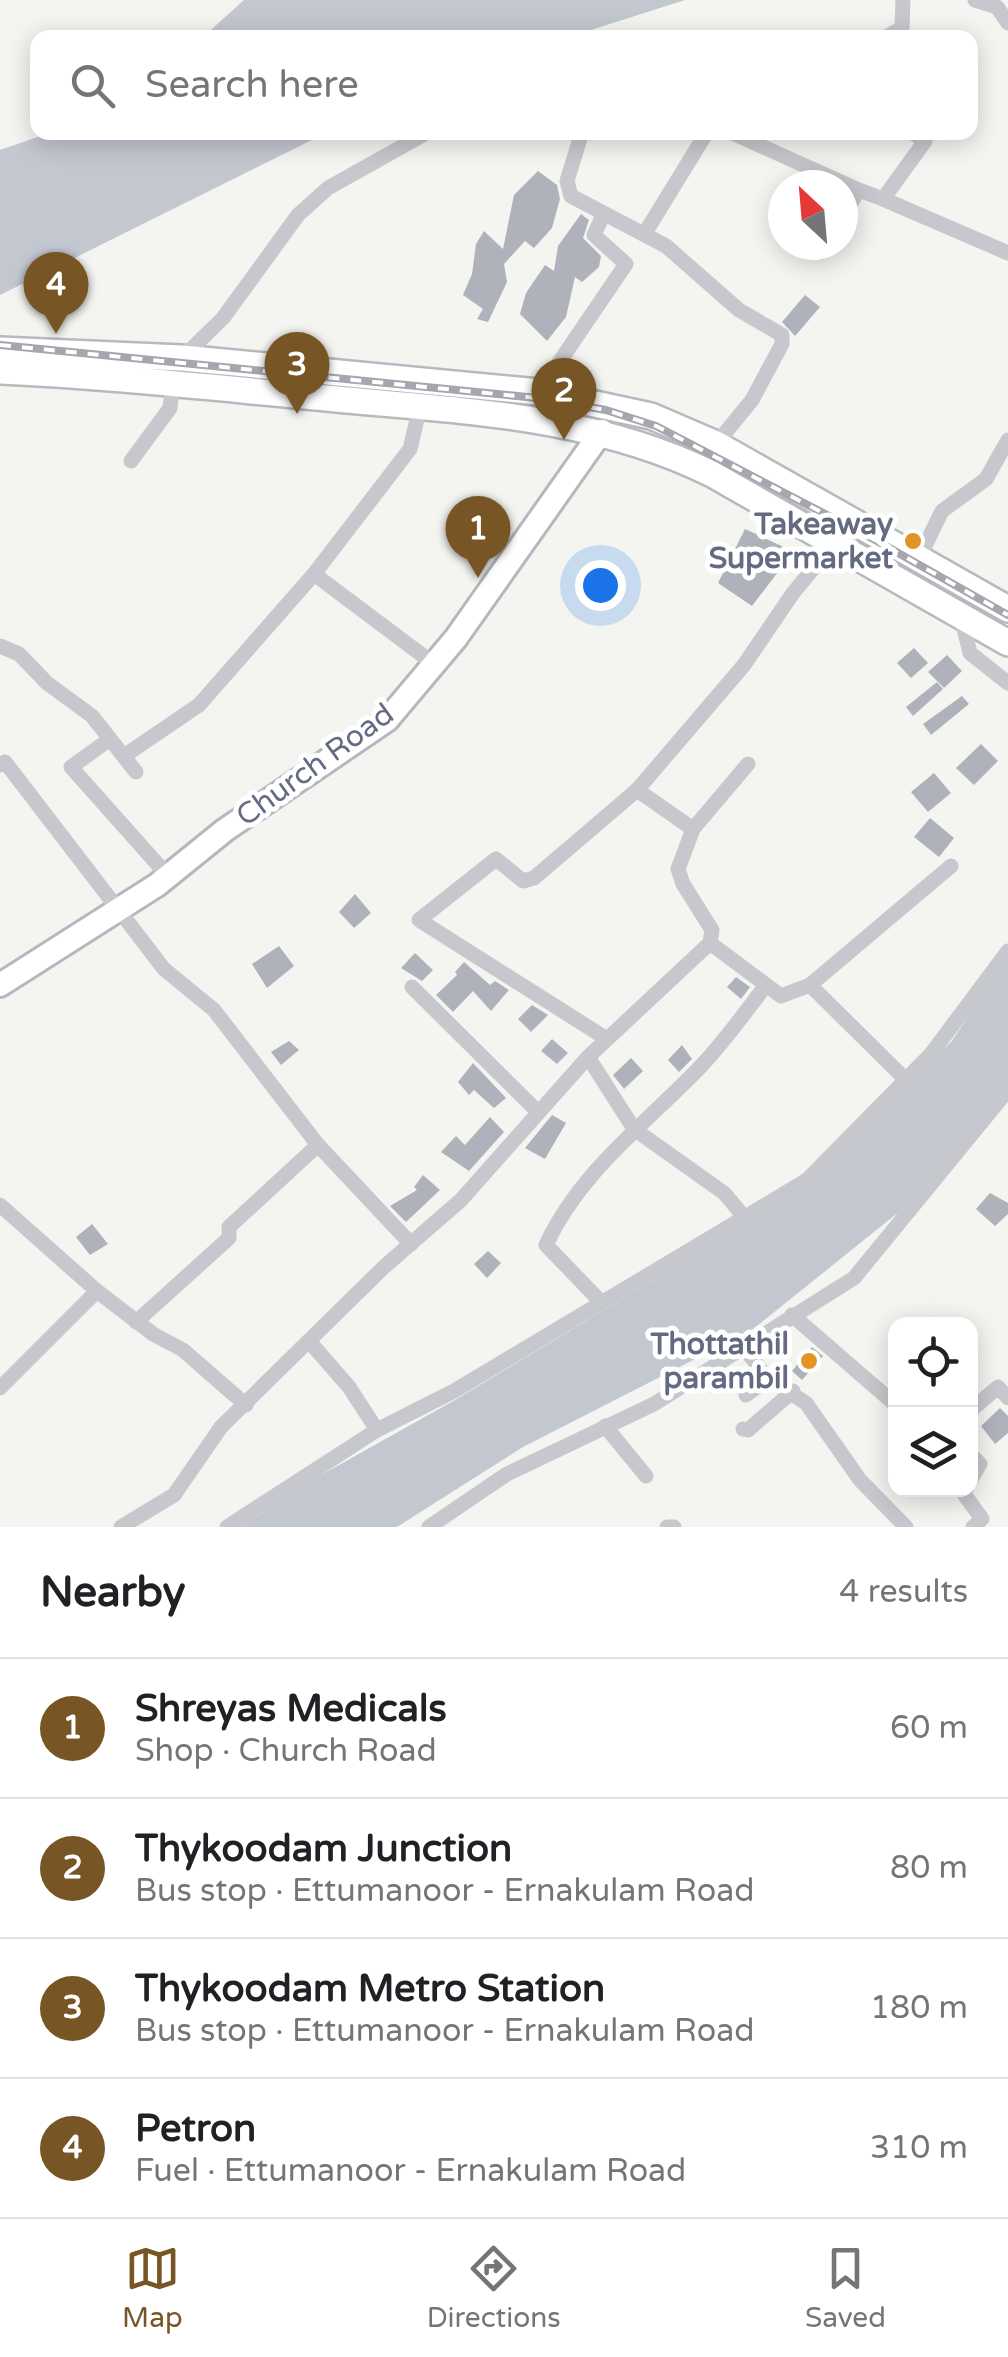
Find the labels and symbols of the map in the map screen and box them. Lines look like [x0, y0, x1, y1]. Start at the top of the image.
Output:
north arrow [768, 170, 858, 260]
pin: 4 [23, 252, 88, 334]
pin: 3 [264, 332, 330, 414]
pin: 2 [532, 358, 596, 440]
pin: 1 [446, 496, 510, 578]
place label: Takeaway Supermarket [709, 506, 894, 577]
marker: Takeaway Supermarket [902, 530, 924, 552]
your location [575, 560, 626, 611]
street label: Church Road [229, 695, 401, 835]
place label: Thottathil parambil [649, 1326, 789, 1397]
marker: Thottathil parambil [798, 1350, 820, 1372]

